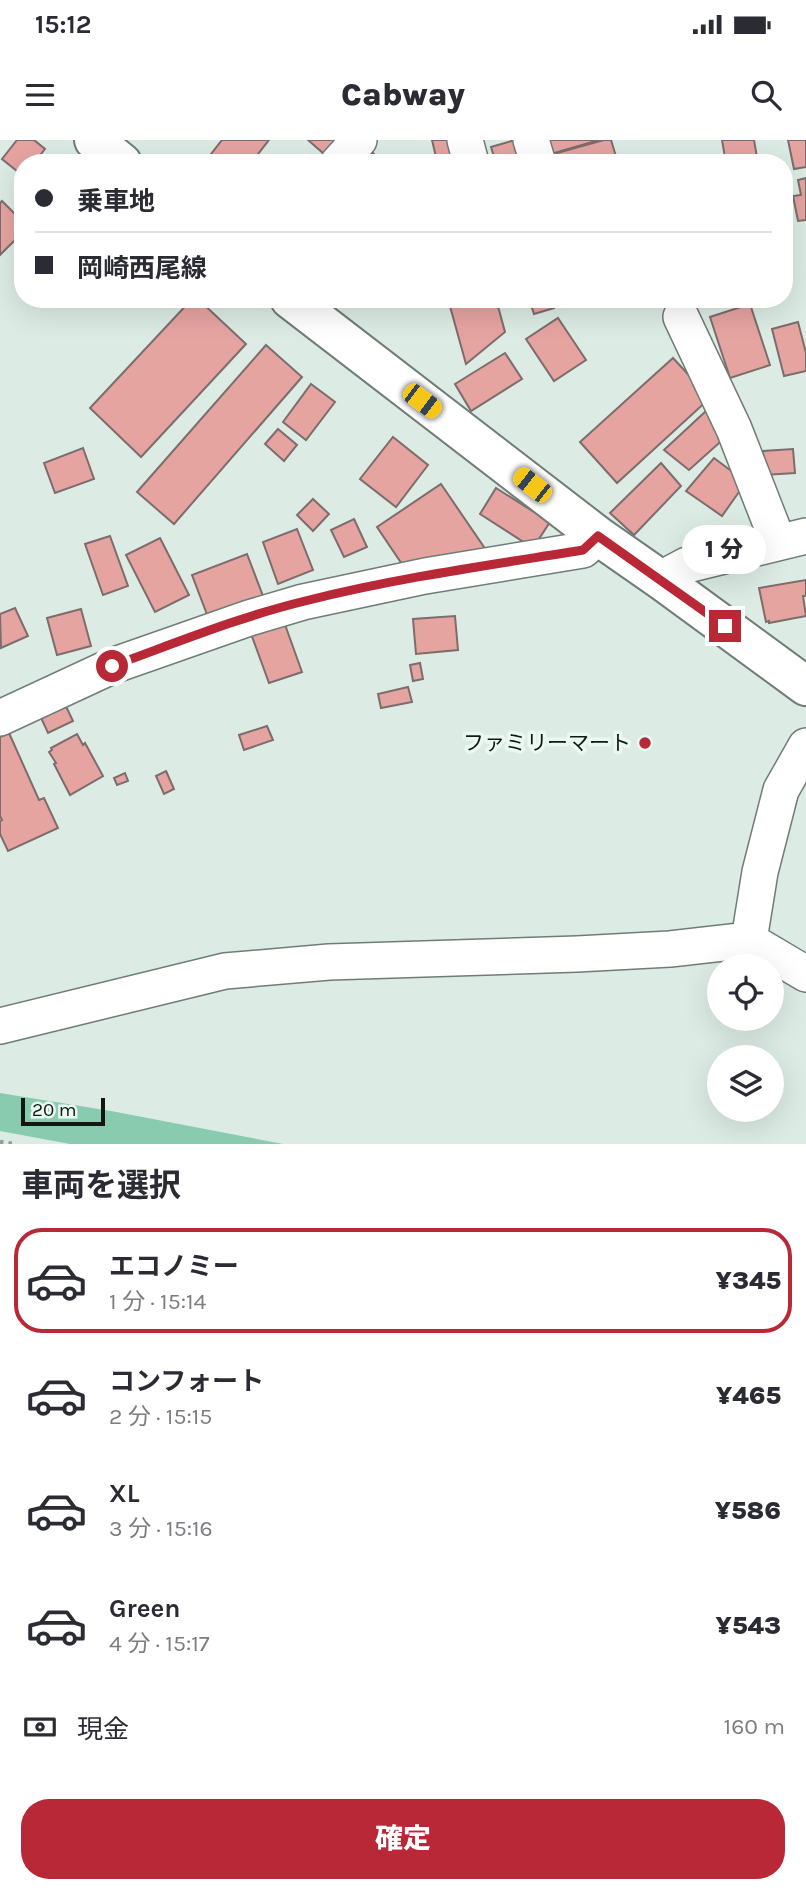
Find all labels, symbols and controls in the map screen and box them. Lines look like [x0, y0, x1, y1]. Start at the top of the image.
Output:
text: 15:12 [35, 9, 91, 40]
icon: menu [21, 76, 59, 114]
text: Cabway [341, 76, 465, 113]
icon: search [747, 76, 785, 114]
text: 乗車地 [77, 186, 155, 217]
text: 岡崎西尾線 [77, 253, 207, 284]
car [399, 380, 446, 422]
car [509, 464, 556, 506]
callout: 1 分 [683, 524, 767, 574]
text: 1 分 [705, 536, 743, 563]
route end [709, 610, 741, 642]
route start [96, 650, 128, 682]
place label: ファミリーマート [463, 731, 631, 755]
marker: ファミリーマート [637, 735, 653, 751]
map controls [707, 954, 784, 1122]
button: locate [707, 954, 784, 1031]
button: layers [707, 1045, 784, 1122]
scale bar [21, 1095, 105, 1127]
text: 20 m [32, 1099, 77, 1121]
text: 車両を選択 [21, 1167, 181, 1204]
icon: car [25, 1249, 88, 1312]
text: エコノミー [109, 1251, 239, 1282]
text: ¥345 [716, 1265, 781, 1296]
text: 1 分 · 15:14 [109, 1288, 206, 1315]
icon: car [25, 1364, 88, 1427]
text: コンフォート [109, 1366, 264, 1397]
text: ¥465 [716, 1380, 781, 1411]
text: 2 分 · 15:15 [109, 1403, 212, 1430]
text: XL [109, 1478, 140, 1509]
icon: car [25, 1479, 88, 1542]
text: ¥586 [715, 1495, 781, 1526]
text: 3 分 · 15:16 [109, 1515, 213, 1542]
text: Green [109, 1593, 181, 1624]
icon: car [25, 1594, 88, 1657]
text: ¥543 [716, 1610, 781, 1641]
text: 4 分 · 15:17 [109, 1630, 210, 1657]
icon: cash [21, 1708, 59, 1746]
text: 160 m [724, 1713, 785, 1740]
text: 現金 [77, 1714, 129, 1745]
button: 確定 [21, 1799, 785, 1879]

